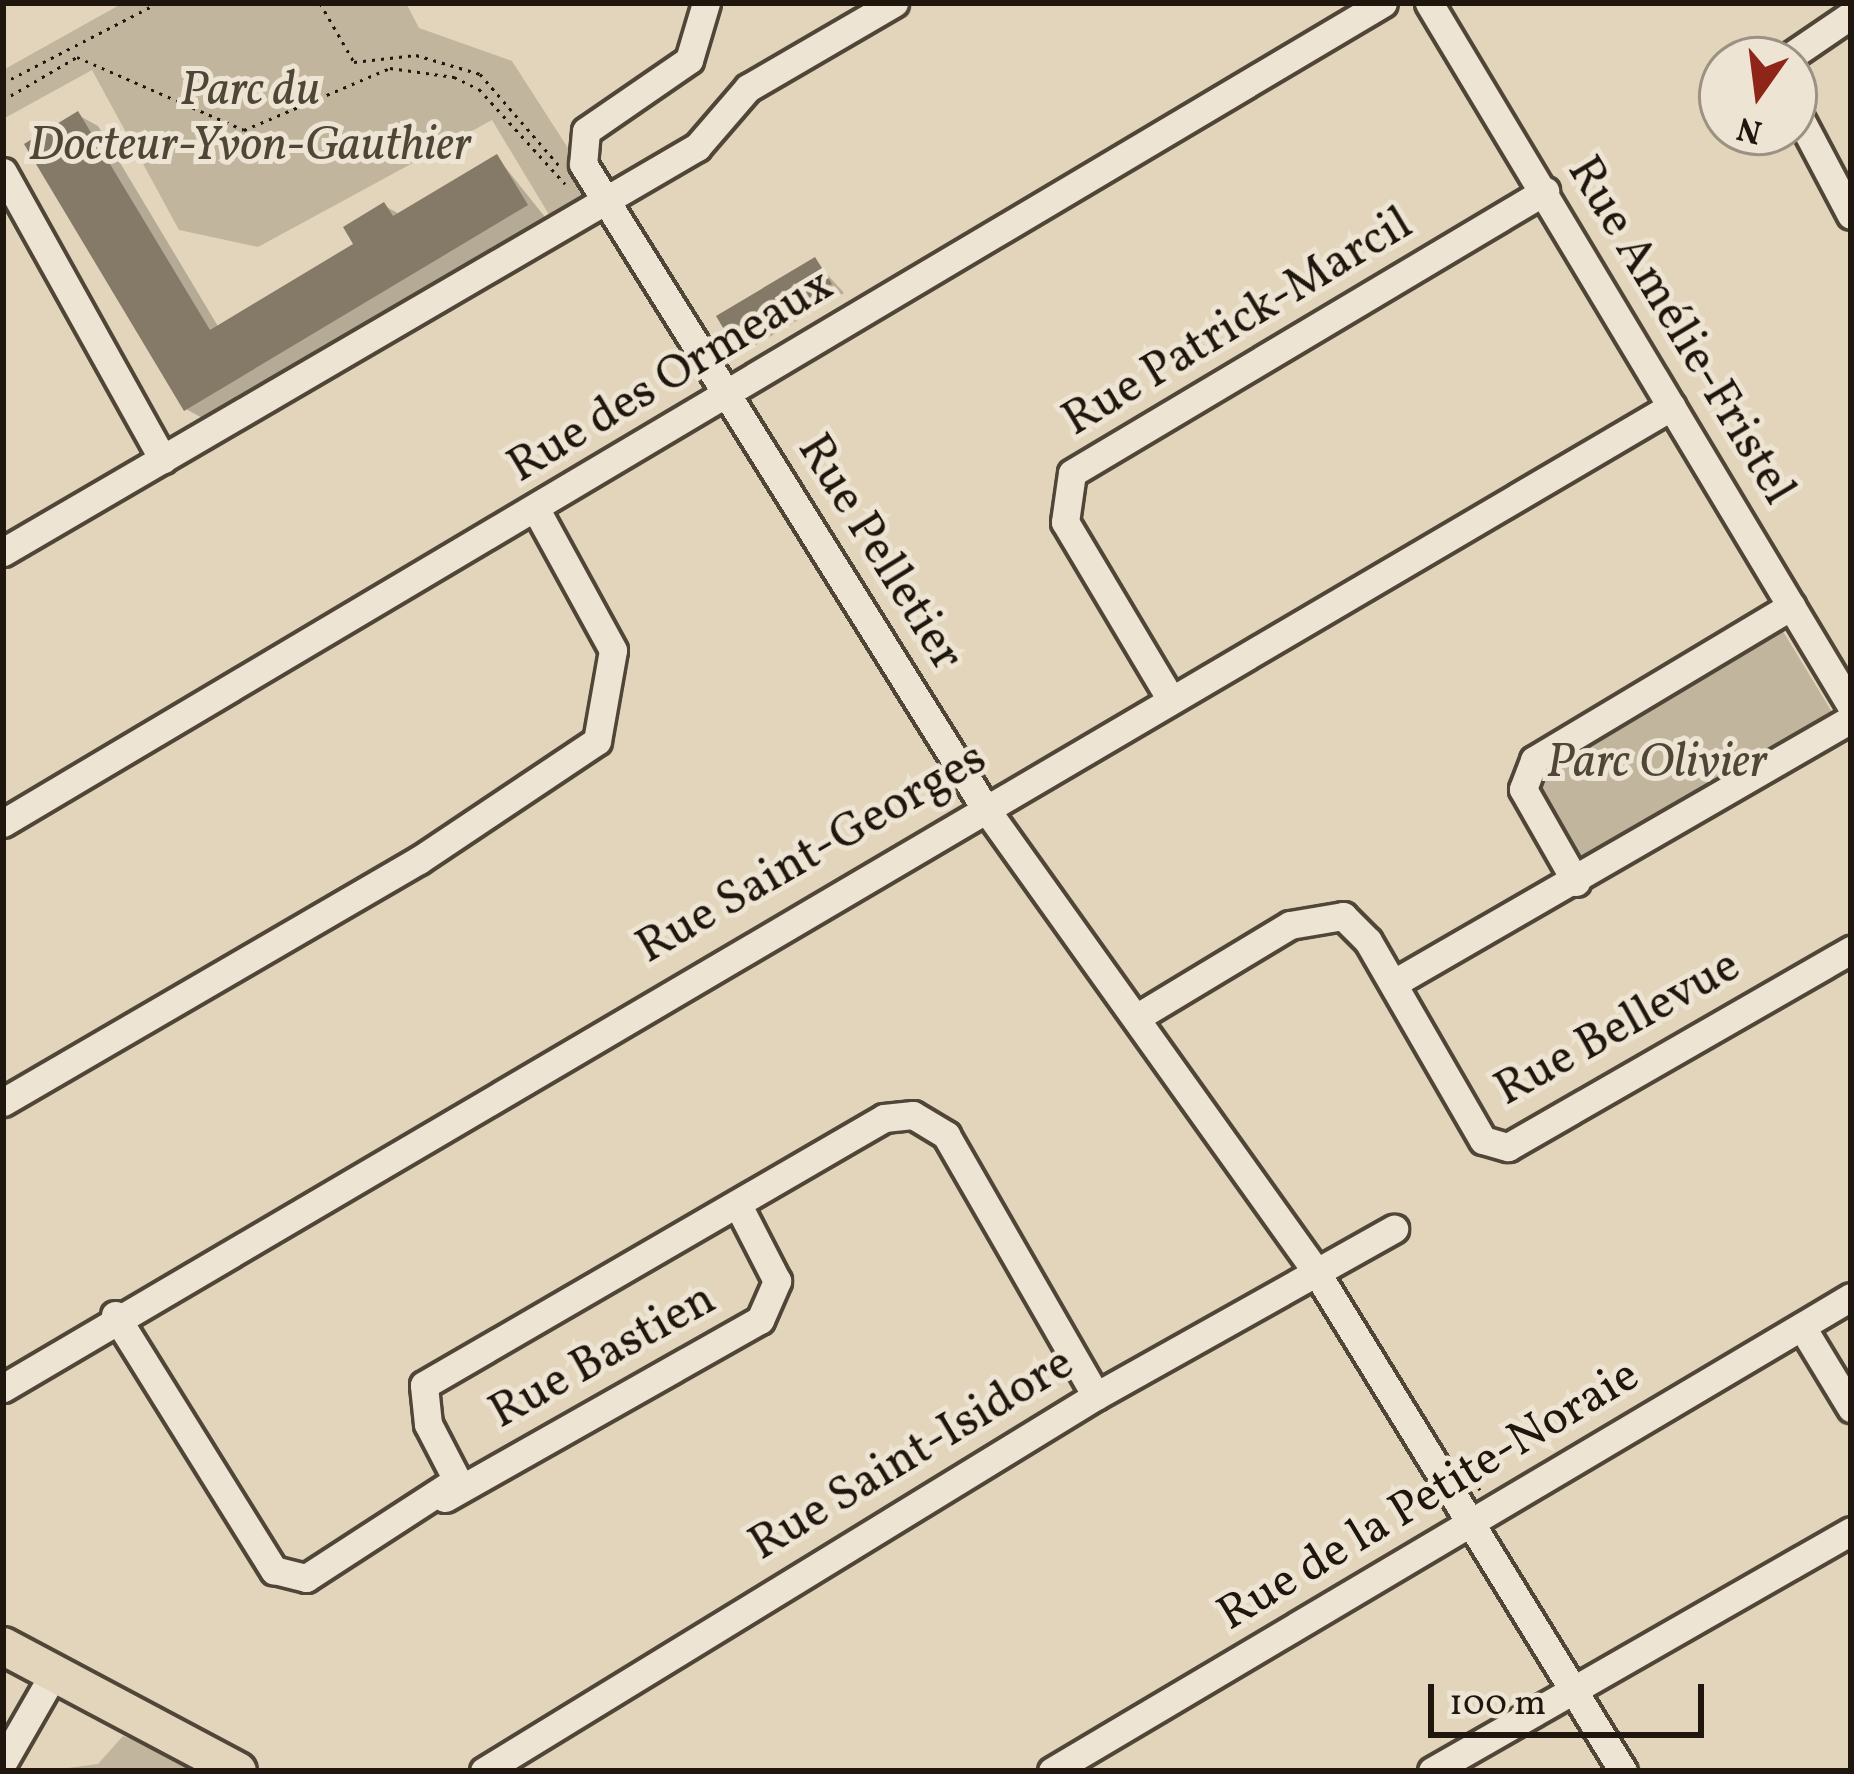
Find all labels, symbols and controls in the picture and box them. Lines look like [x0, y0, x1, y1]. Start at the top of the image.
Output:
north arrow [1698, 36, 1818, 156]
park label: Parc du Docteur-Yvon-Gauthier [28, 62, 472, 175]
text: N [1733, 103, 1767, 153]
street label: Rue Amélie-Fristel [1553, 147, 1807, 515]
street label: Rue Patrick-Marcil [1053, 196, 1423, 450]
street label: Rue des Ormeaux [498, 257, 844, 497]
street label: Rue Pelletier [784, 424, 974, 682]
street label: Rue Saint-Georges [627, 731, 997, 977]
park label: Parc Olivier [1546, 735, 1768, 793]
street label: Rue Bellevue [1486, 938, 1750, 1120]
street label: Rue Bastien [480, 1271, 726, 1443]
street label: Rue Saint-Isidore [740, 1336, 1084, 1574]
street label: Rue de la Petite-Noraie [1208, 1348, 1650, 1644]
scale bar [1434, 1660, 1710, 1734]
text: 100 m [1449, 1680, 1546, 1730]

